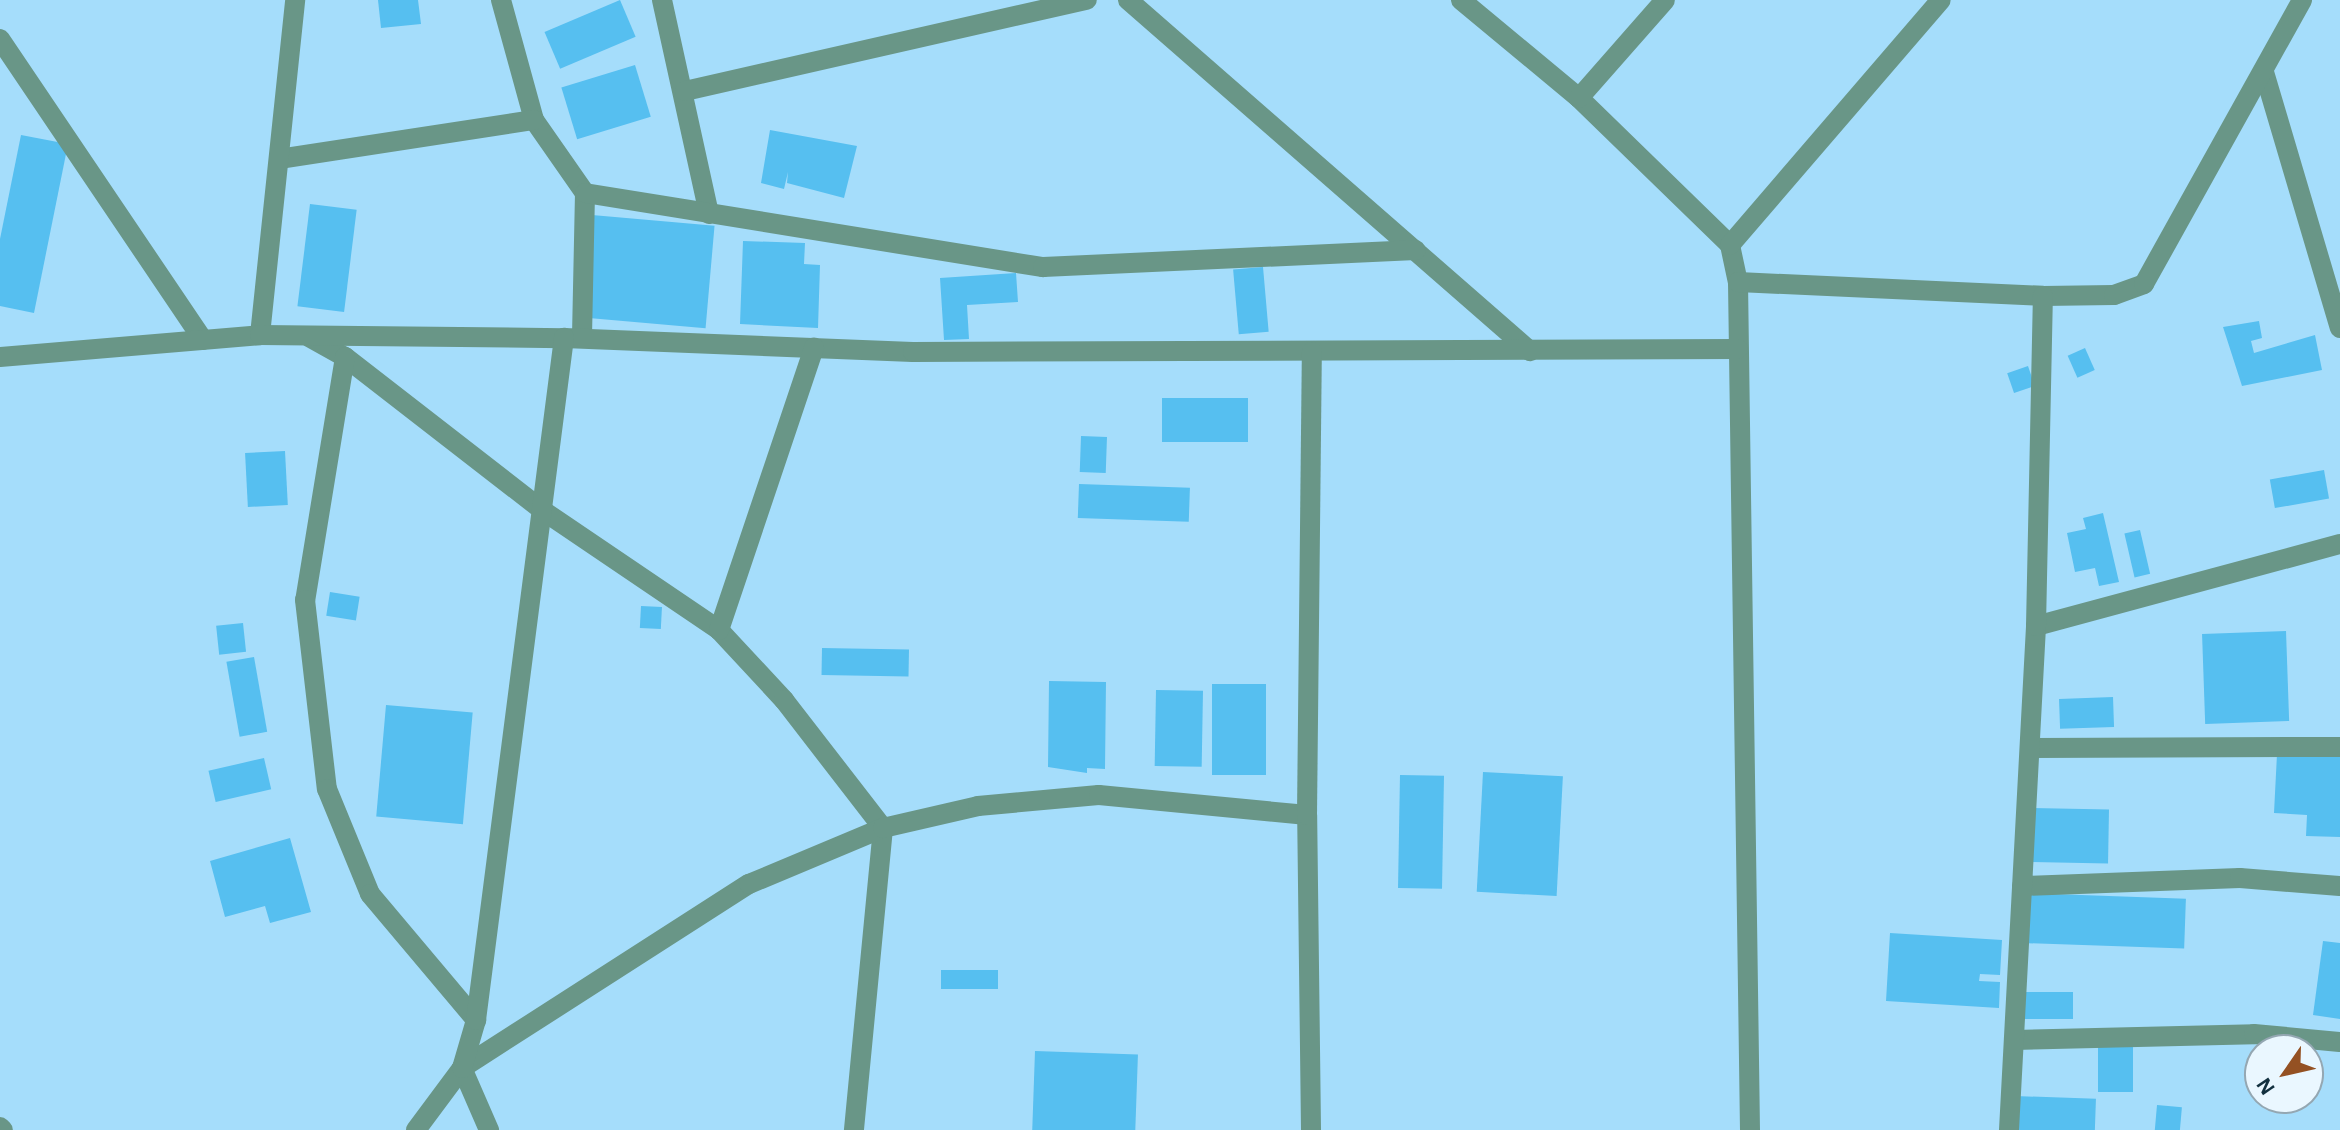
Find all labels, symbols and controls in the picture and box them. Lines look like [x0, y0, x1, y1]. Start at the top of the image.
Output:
north arrow [2244, 1034, 2324, 1114]
text: N [2252, 1074, 2279, 1099]

